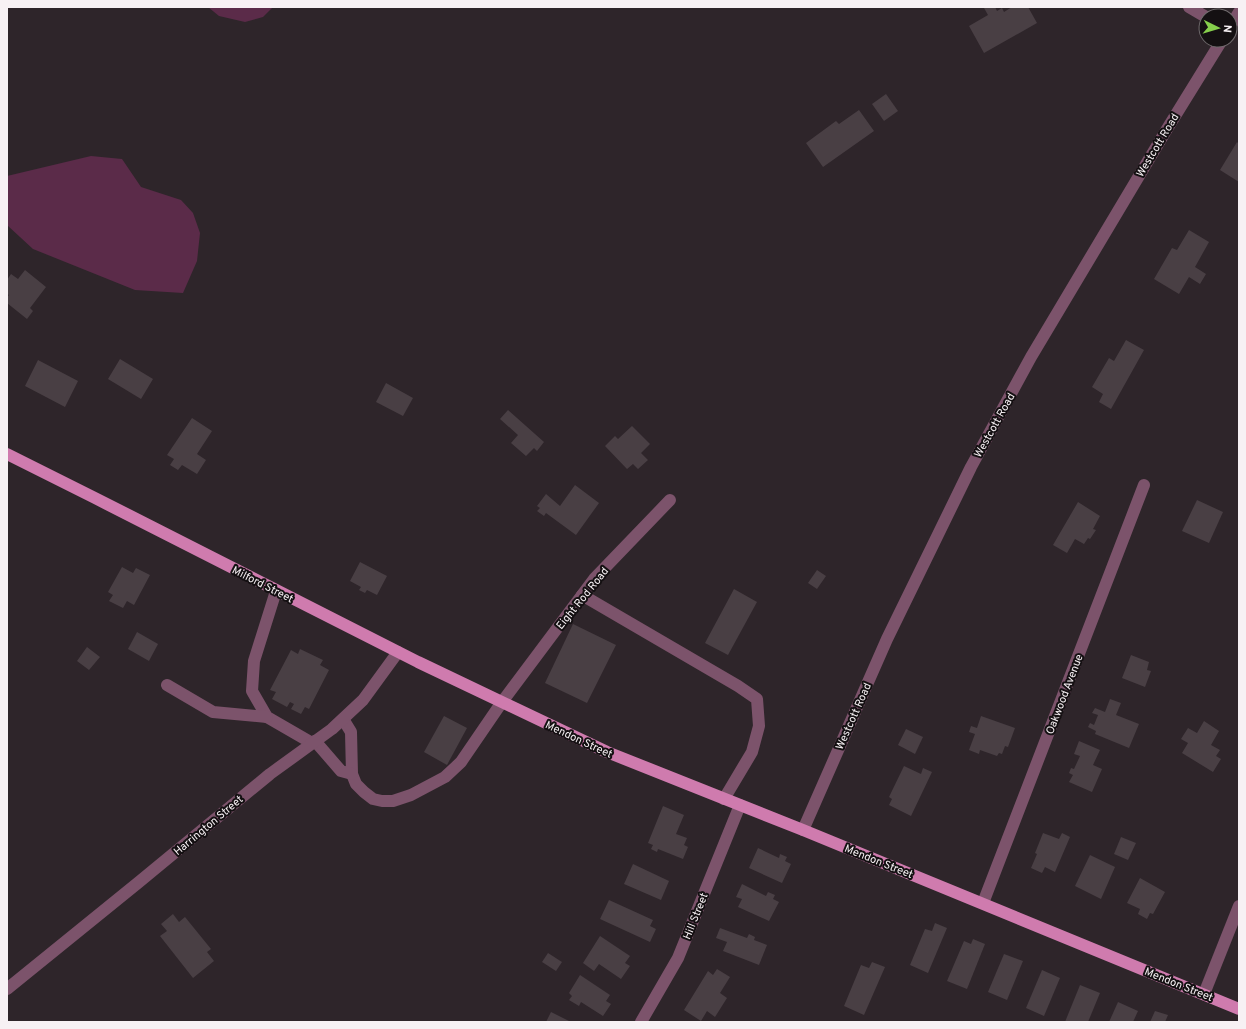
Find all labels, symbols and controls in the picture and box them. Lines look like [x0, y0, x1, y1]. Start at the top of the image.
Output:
north arrow [1198, 8, 1238, 48]
text: N [1220, 24, 1234, 33]
street label: Westcott Road [1133, 111, 1182, 180]
street label: Westcott Road [971, 391, 1018, 460]
street label: Milford Street [229, 563, 296, 606]
street label: Eight Rod Road [553, 565, 612, 633]
street label: Oakwood Avenue [1043, 652, 1087, 736]
street label: Westcott Road [833, 681, 875, 752]
street label: Mendon Street [543, 718, 614, 762]
street label: Harrington Street [171, 793, 246, 859]
street label: Mendon Street [842, 842, 915, 882]
street label: Hill Street [680, 891, 712, 942]
street label: Mendon Street [1142, 965, 1215, 1005]

